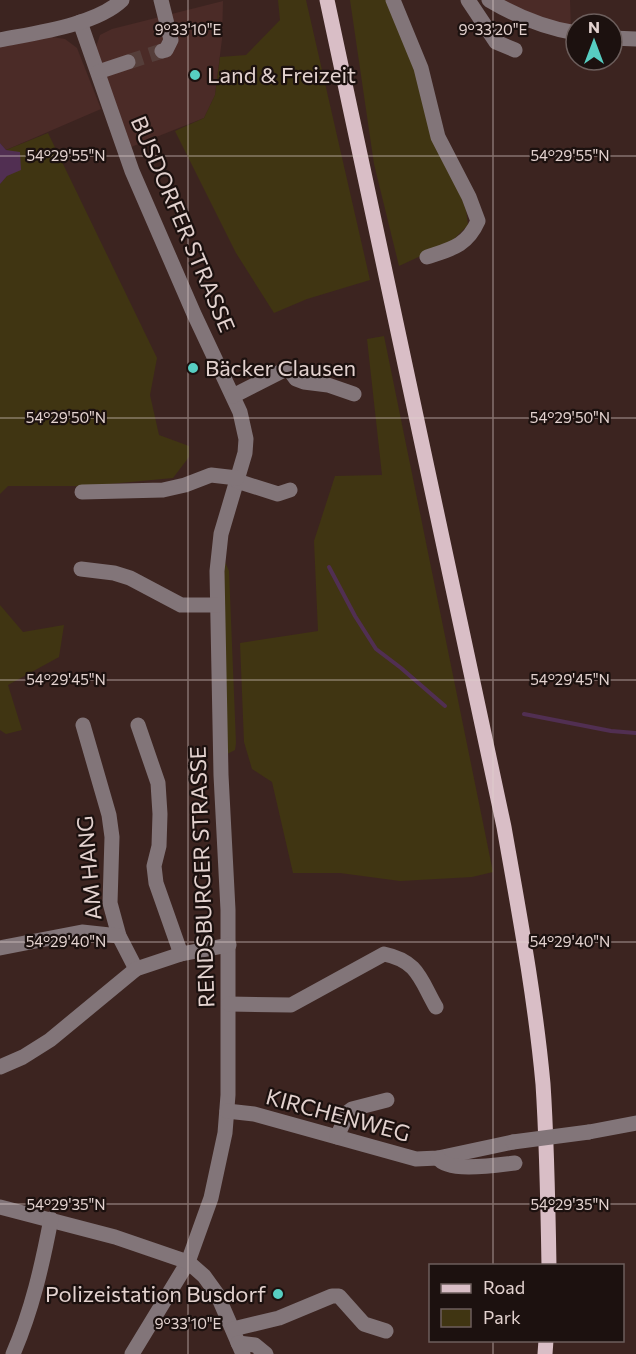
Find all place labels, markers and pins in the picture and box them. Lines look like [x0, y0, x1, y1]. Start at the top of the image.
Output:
place label: Land & Freizeit [207, 61, 356, 88]
marker: Land & Freizeit [188, 68, 202, 82]
place label: Bäcker Clausen [205, 354, 356, 381]
marker: Bäcker Clausen [186, 361, 200, 375]
place label: Polizeistation Busdorf [45, 1280, 266, 1307]
marker: Polizeistation Busdorf [271, 1287, 285, 1301]

